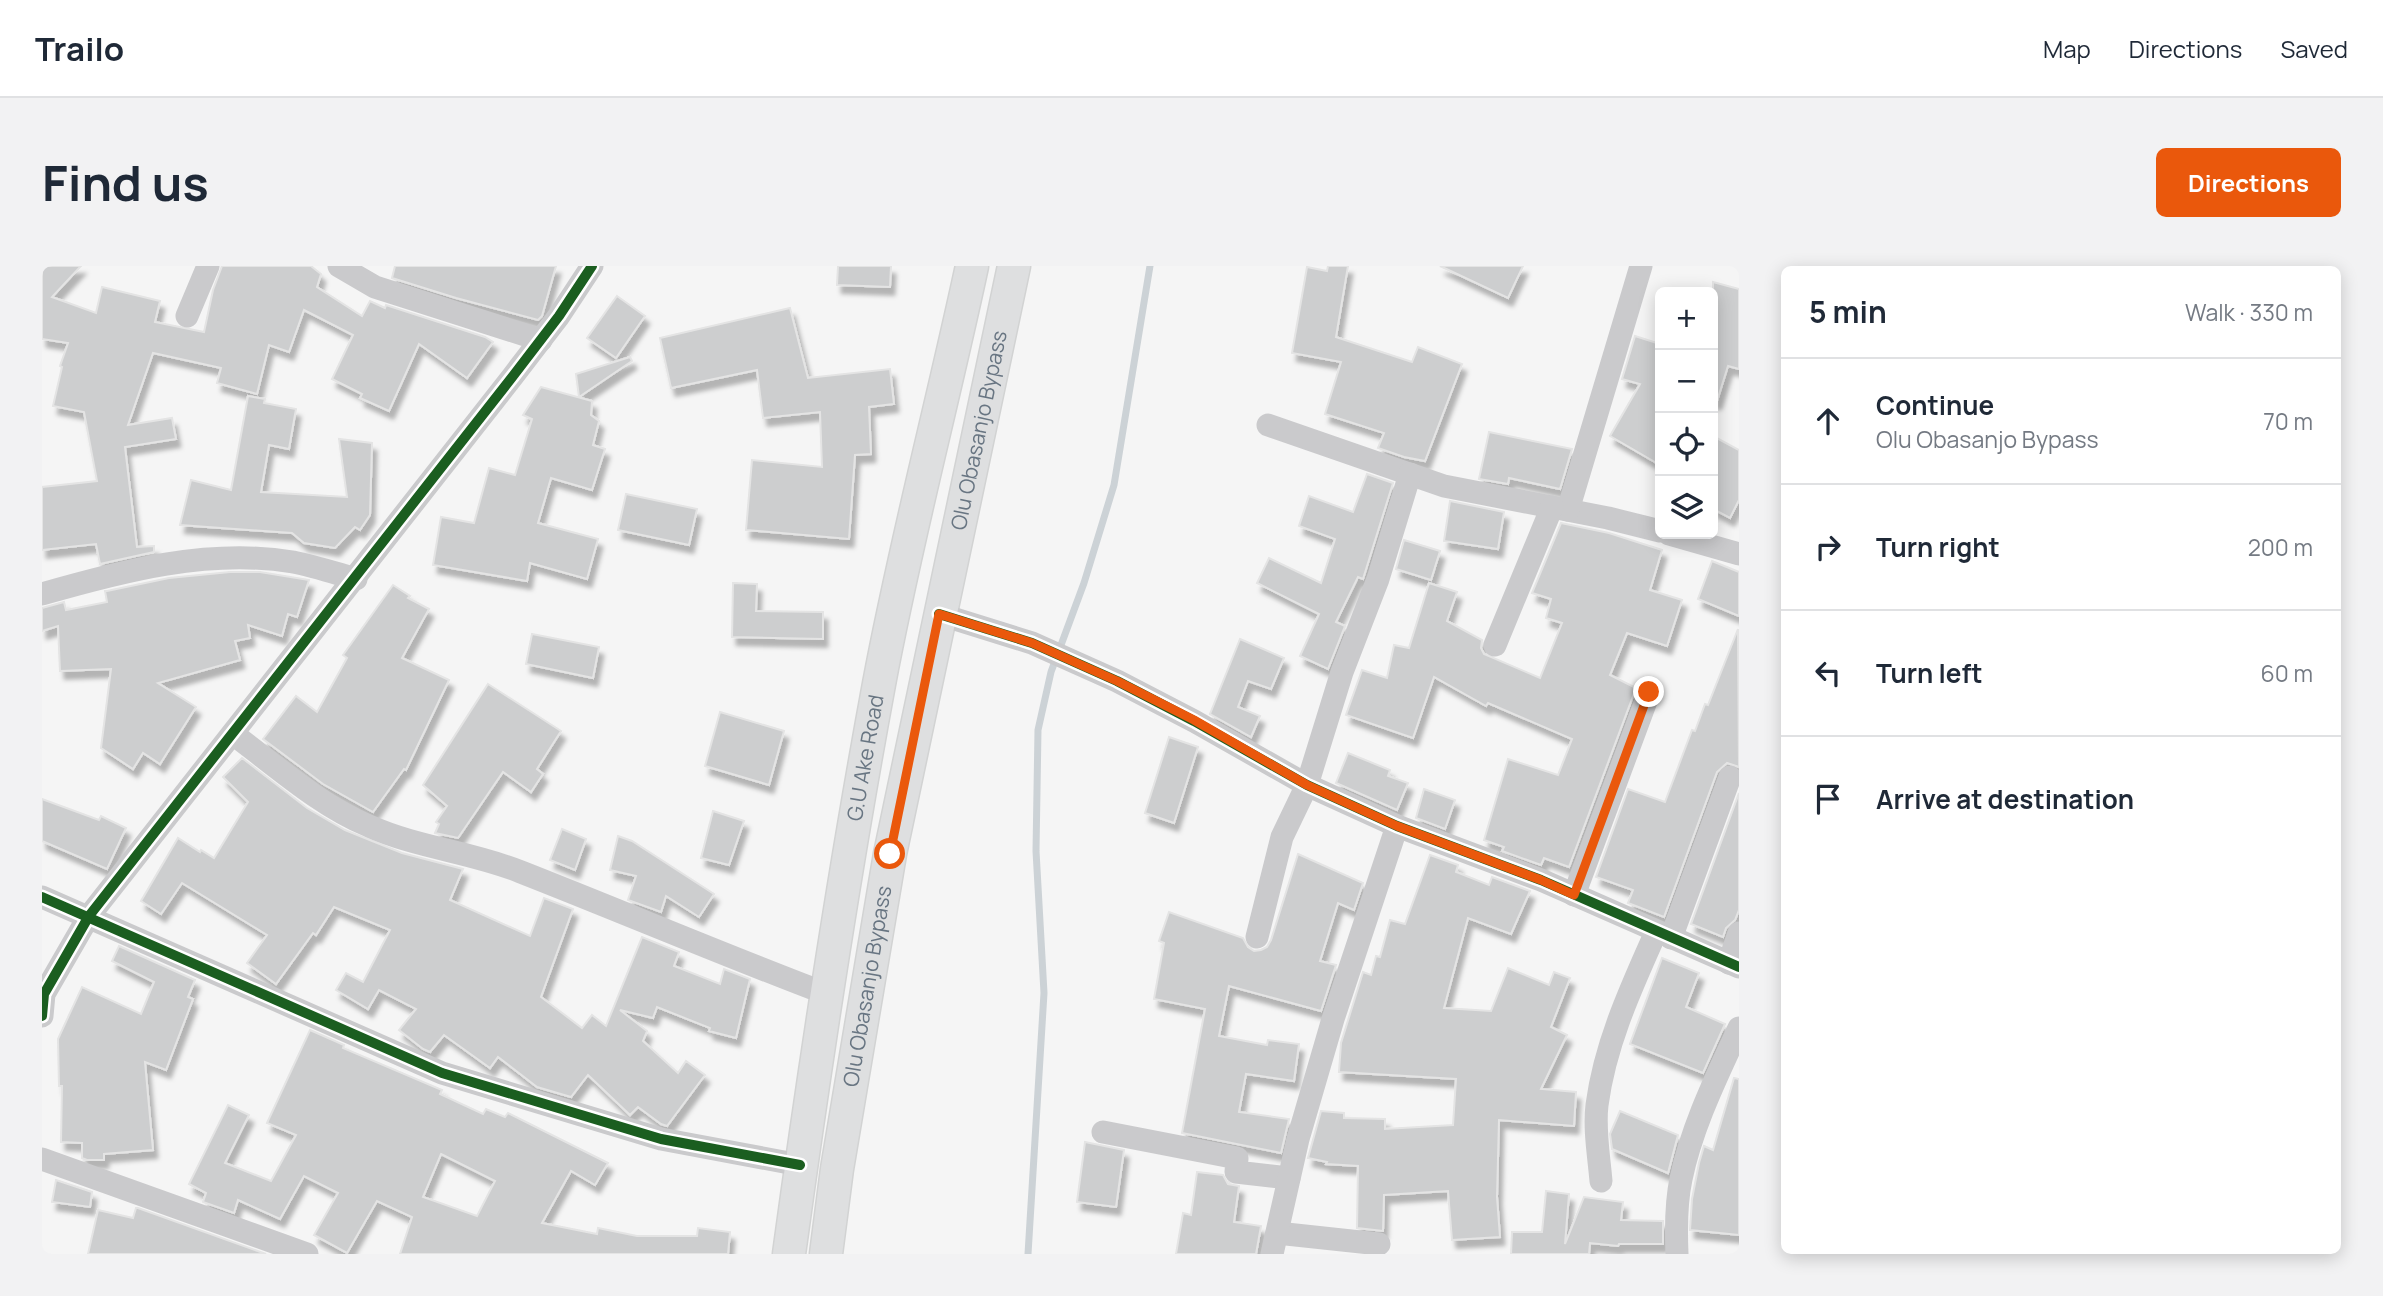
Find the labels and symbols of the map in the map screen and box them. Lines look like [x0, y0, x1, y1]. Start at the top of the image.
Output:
street label: Olu Obasanjo Bypass [944, 328, 1013, 533]
route end [1633, 676, 1664, 707]
street label: G.U Ake Road [840, 692, 890, 823]
route start [874, 838, 905, 869]
street label: Olu Obasanjo Bypass [836, 884, 897, 1089]

